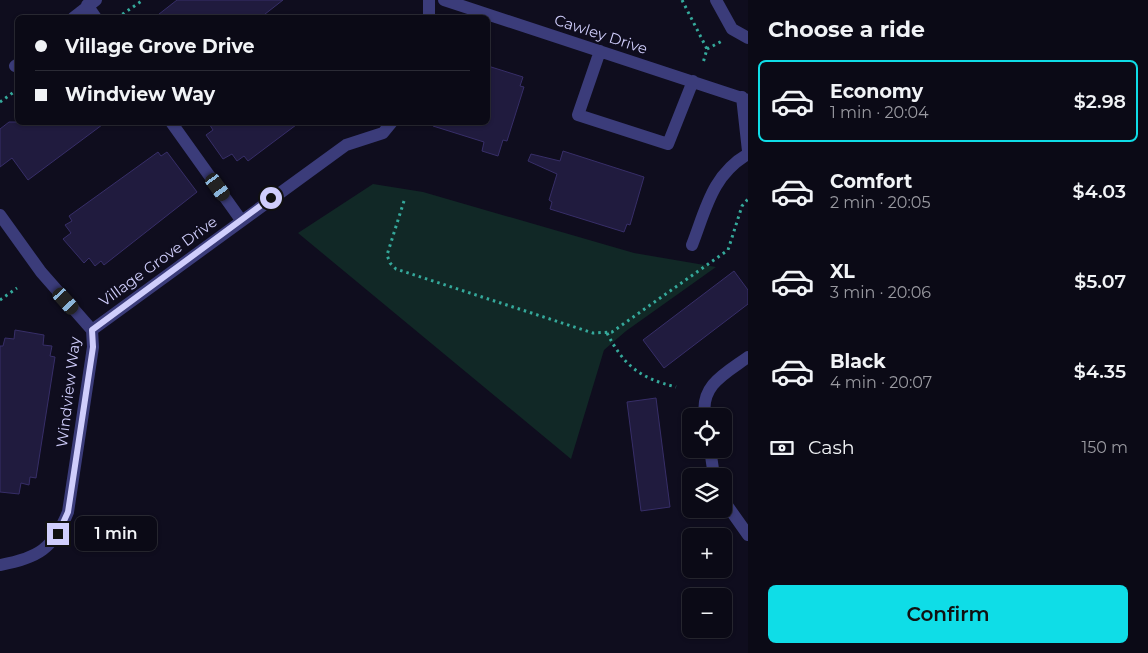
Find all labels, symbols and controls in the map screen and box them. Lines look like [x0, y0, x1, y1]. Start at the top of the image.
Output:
street label: Cawley Drive [552, 10, 650, 58]
text: Choose a ride [768, 16, 925, 43]
text: Village Grove Drive [65, 35, 255, 58]
icon: car [770, 79, 815, 124]
text: Economy [830, 80, 923, 103]
text: Windview Way [65, 83, 215, 106]
text: $2.98 [1074, 90, 1126, 113]
text: 1 min · 20:04 [830, 103, 929, 122]
icon: car [770, 169, 815, 214]
car [203, 170, 232, 204]
text: Comfort [830, 170, 912, 193]
text: $4.03 [1073, 180, 1126, 203]
route start [260, 187, 282, 209]
text: 2 min · 20:05 [830, 193, 930, 212]
street label: Village Grove Drive [95, 212, 221, 310]
icon: car [770, 259, 815, 304]
text: XL [830, 260, 855, 283]
text: $5.07 [1074, 270, 1126, 293]
text: 3 min · 20:06 [830, 283, 931, 302]
car [50, 285, 81, 317]
street label: Windview Way [52, 335, 84, 448]
icon: car [770, 349, 815, 394]
text: Black [830, 350, 886, 373]
text: $4.35 [1074, 360, 1126, 383]
text: 4 min · 20:07 [830, 373, 932, 392]
map controls [682, 408, 732, 638]
button: locate [682, 408, 732, 458]
icon: cash [768, 434, 796, 462]
text: Cash [808, 436, 855, 459]
text: 150 m [1081, 438, 1128, 457]
button: layers [682, 468, 732, 518]
callout: 1 min [76, 516, 158, 552]
route end [47, 523, 69, 545]
text: 1 min [95, 524, 137, 543]
button: + [682, 528, 732, 578]
button: Confirm [768, 585, 1128, 643]
button: − [682, 588, 732, 638]

